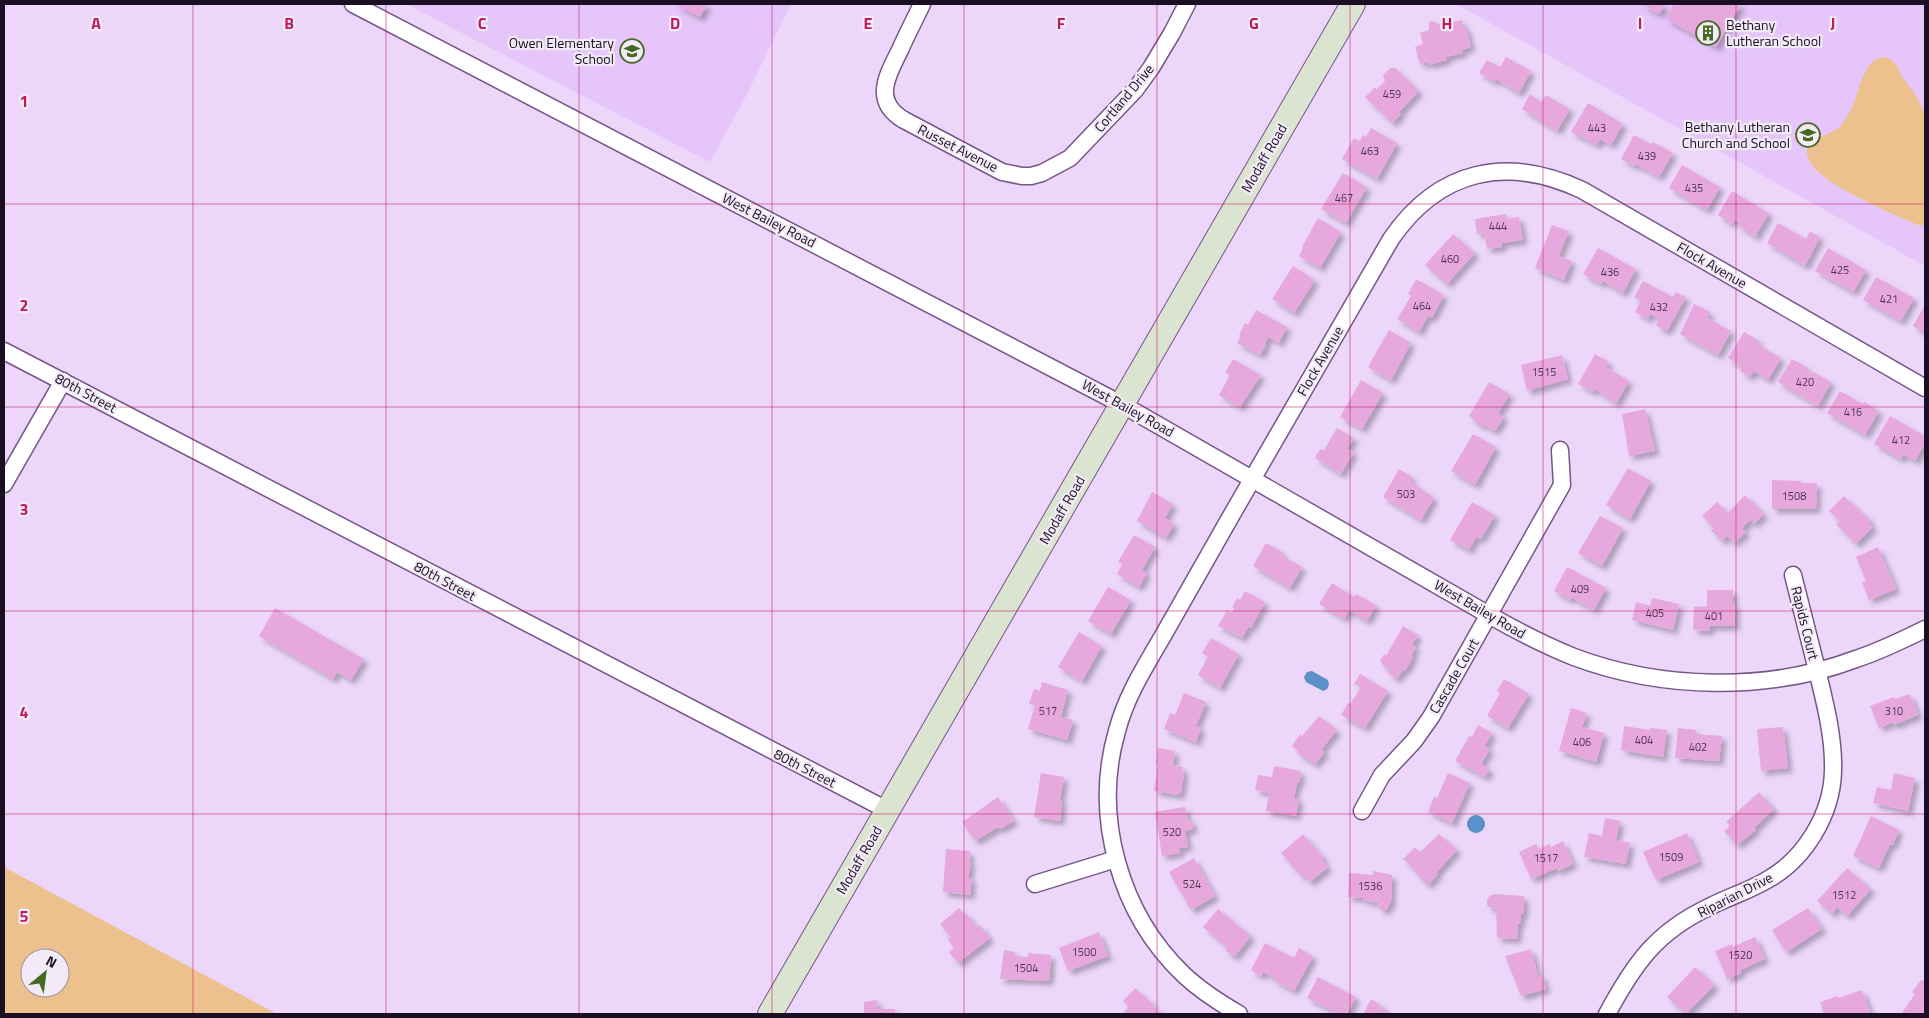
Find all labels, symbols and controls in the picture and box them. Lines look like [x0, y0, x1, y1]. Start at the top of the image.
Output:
text: A [91, 11, 101, 35]
text: B [284, 11, 294, 35]
text: C [478, 11, 487, 35]
text: D [670, 11, 680, 35]
text: E [864, 11, 873, 35]
text: F [1057, 11, 1066, 35]
text: G [1249, 11, 1259, 35]
text: H [1442, 11, 1452, 35]
text: I [1638, 11, 1642, 35]
text: J [1831, 11, 1835, 35]
place label: Bethany Lutheran School [1726, 14, 1821, 51]
building icon: Bethany Lutheran School [1695, 20, 1721, 46]
place label: Owen Elementary School [509, 32, 614, 69]
school or university icon: Owen Elementary School [619, 38, 645, 64]
street label: Cortland Drive [1089, 59, 1158, 136]
house number: 459 [1383, 86, 1401, 102]
text: 1 [20, 89, 28, 113]
place label: Bethany Lutheran Church and School [1682, 116, 1790, 153]
street label: Russet Avenue [914, 118, 1002, 177]
street label: Modaff Road [1235, 120, 1292, 196]
house number: 443 [1588, 120, 1606, 136]
school or university icon: Bethany Lutheran Church and School [1795, 122, 1821, 148]
house number: 463 [1361, 143, 1379, 159]
house number: 439 [1638, 148, 1656, 164]
house number: 435 [1685, 180, 1703, 196]
street label: West Bailey Road [719, 187, 820, 252]
house number: 467 [1335, 190, 1353, 206]
house number: 444 [1489, 218, 1507, 234]
street label: Flock Avenue [1673, 236, 1751, 293]
house number: 460 [1441, 251, 1459, 267]
house number: 425 [1831, 262, 1849, 278]
house number: 436 [1601, 264, 1619, 280]
house number: 421 [1880, 291, 1898, 307]
text: 2 [20, 293, 28, 317]
house number: 464 [1413, 298, 1431, 314]
house number: 432 [1650, 299, 1668, 315]
street label: Flock Avenue [1291, 322, 1348, 400]
house number: 1515 [1532, 364, 1556, 380]
street label: 80th Street [52, 367, 121, 418]
street label: West Bailey Road [1078, 373, 1178, 442]
house number: 420 [1796, 374, 1814, 390]
house number: 416 [1844, 404, 1862, 420]
house number: 412 [1892, 432, 1910, 448]
street label: Modaff Road [1033, 472, 1090, 548]
house number: 503 [1397, 486, 1415, 502]
house number: 1508 [1782, 488, 1806, 504]
text: 3 [20, 497, 28, 521]
street label: 80th Street [411, 555, 480, 606]
street label: West Bailey Road [1431, 574, 1530, 643]
house number: 409 [1571, 581, 1589, 597]
street label: Rapids Court [1786, 584, 1825, 662]
house number: 405 [1646, 605, 1664, 621]
house number: 401 [1705, 608, 1723, 624]
street label: Cascade Court [1424, 634, 1484, 717]
text: 4 [20, 700, 29, 724]
house number: 517 [1039, 703, 1057, 719]
house number: 310 [1885, 703, 1903, 719]
house number: 404 [1635, 732, 1653, 748]
house number: 406 [1573, 734, 1591, 750]
house number: 402 [1689, 739, 1707, 755]
street label: 80th Street [770, 743, 840, 792]
street label: Modaff Road [830, 822, 887, 898]
house number: 520 [1163, 824, 1181, 840]
house number: 1509 [1659, 849, 1683, 865]
house number: 1517 [1534, 850, 1558, 866]
street label: Riparian Drive [1693, 867, 1776, 923]
house number: 524 [1183, 876, 1201, 892]
house number: 1536 [1358, 878, 1382, 894]
house number: 1512 [1832, 887, 1856, 903]
text: 5 [20, 904, 29, 928]
house number: 1500 [1072, 944, 1096, 960]
house number: 1520 [1728, 947, 1752, 963]
north arrow [20, 948, 70, 998]
text: N [42, 950, 61, 973]
house number: 1504 [1014, 960, 1038, 976]

